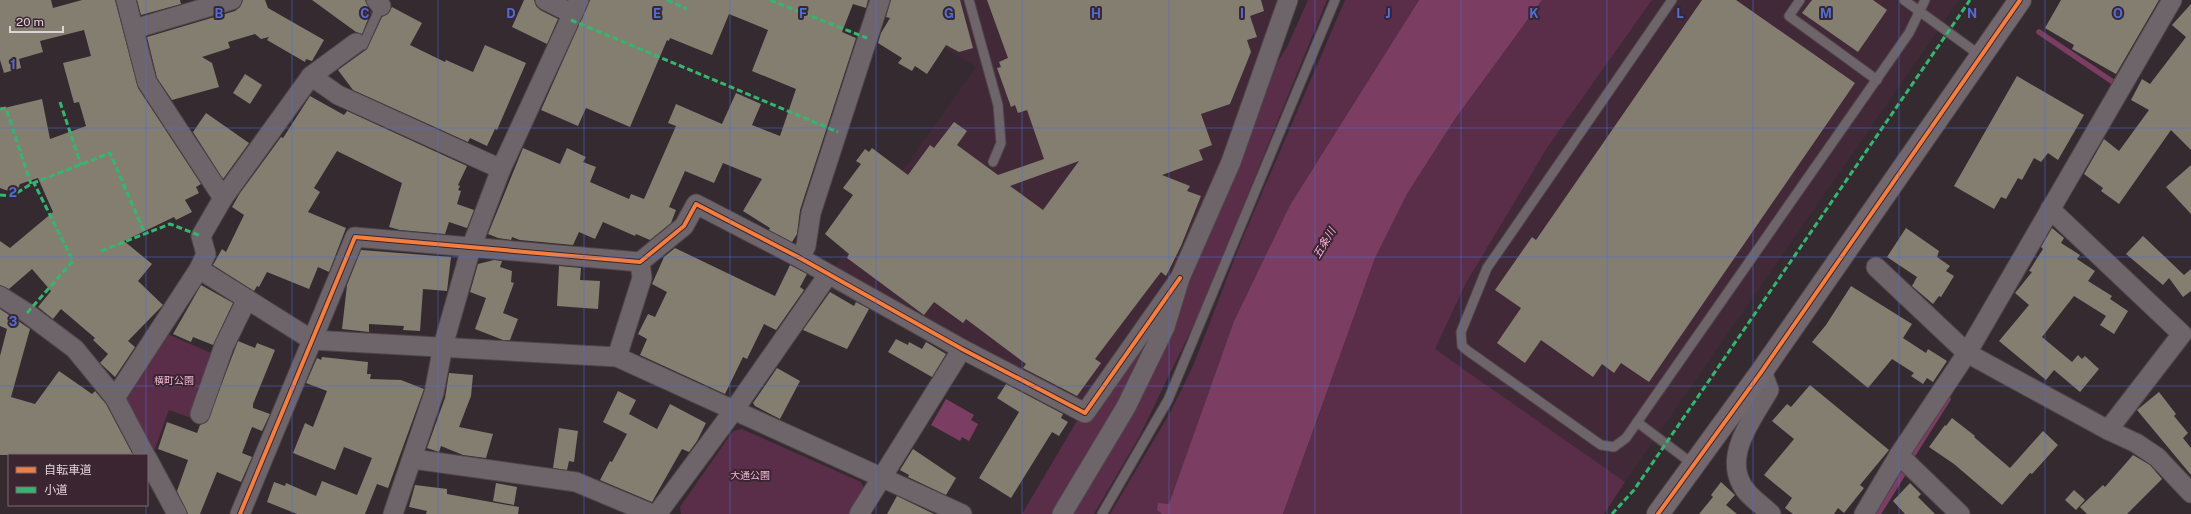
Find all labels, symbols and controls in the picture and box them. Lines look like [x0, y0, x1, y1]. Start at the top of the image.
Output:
text: B [215, 6, 224, 21]
text: C [360, 6, 370, 21]
text: D [506, 6, 516, 21]
text: E [653, 6, 661, 21]
text: F [799, 6, 807, 21]
text: G [944, 6, 954, 21]
text: H [1091, 6, 1101, 21]
text: I [1240, 6, 1244, 21]
text: J [1385, 6, 1391, 21]
text: K [1529, 6, 1539, 21]
text: L [1676, 6, 1684, 21]
text: M [1820, 6, 1832, 21]
text: N [1967, 6, 1977, 21]
text: O [2113, 6, 2123, 21]
scale bar [10, 8, 63, 34]
text: 20 m [16, 15, 44, 29]
text: 1 [10, 57, 16, 72]
text: 2 [9, 185, 17, 200]
water label: 五条川 [1310, 225, 1338, 260]
text: 3 [9, 314, 18, 329]
park label: 横町公園 [154, 374, 194, 386]
legend [8, 454, 148, 506]
text: 自転車道 [44, 463, 92, 477]
park label: 大通公園 [730, 469, 770, 481]
text: 小道 [44, 483, 68, 497]

